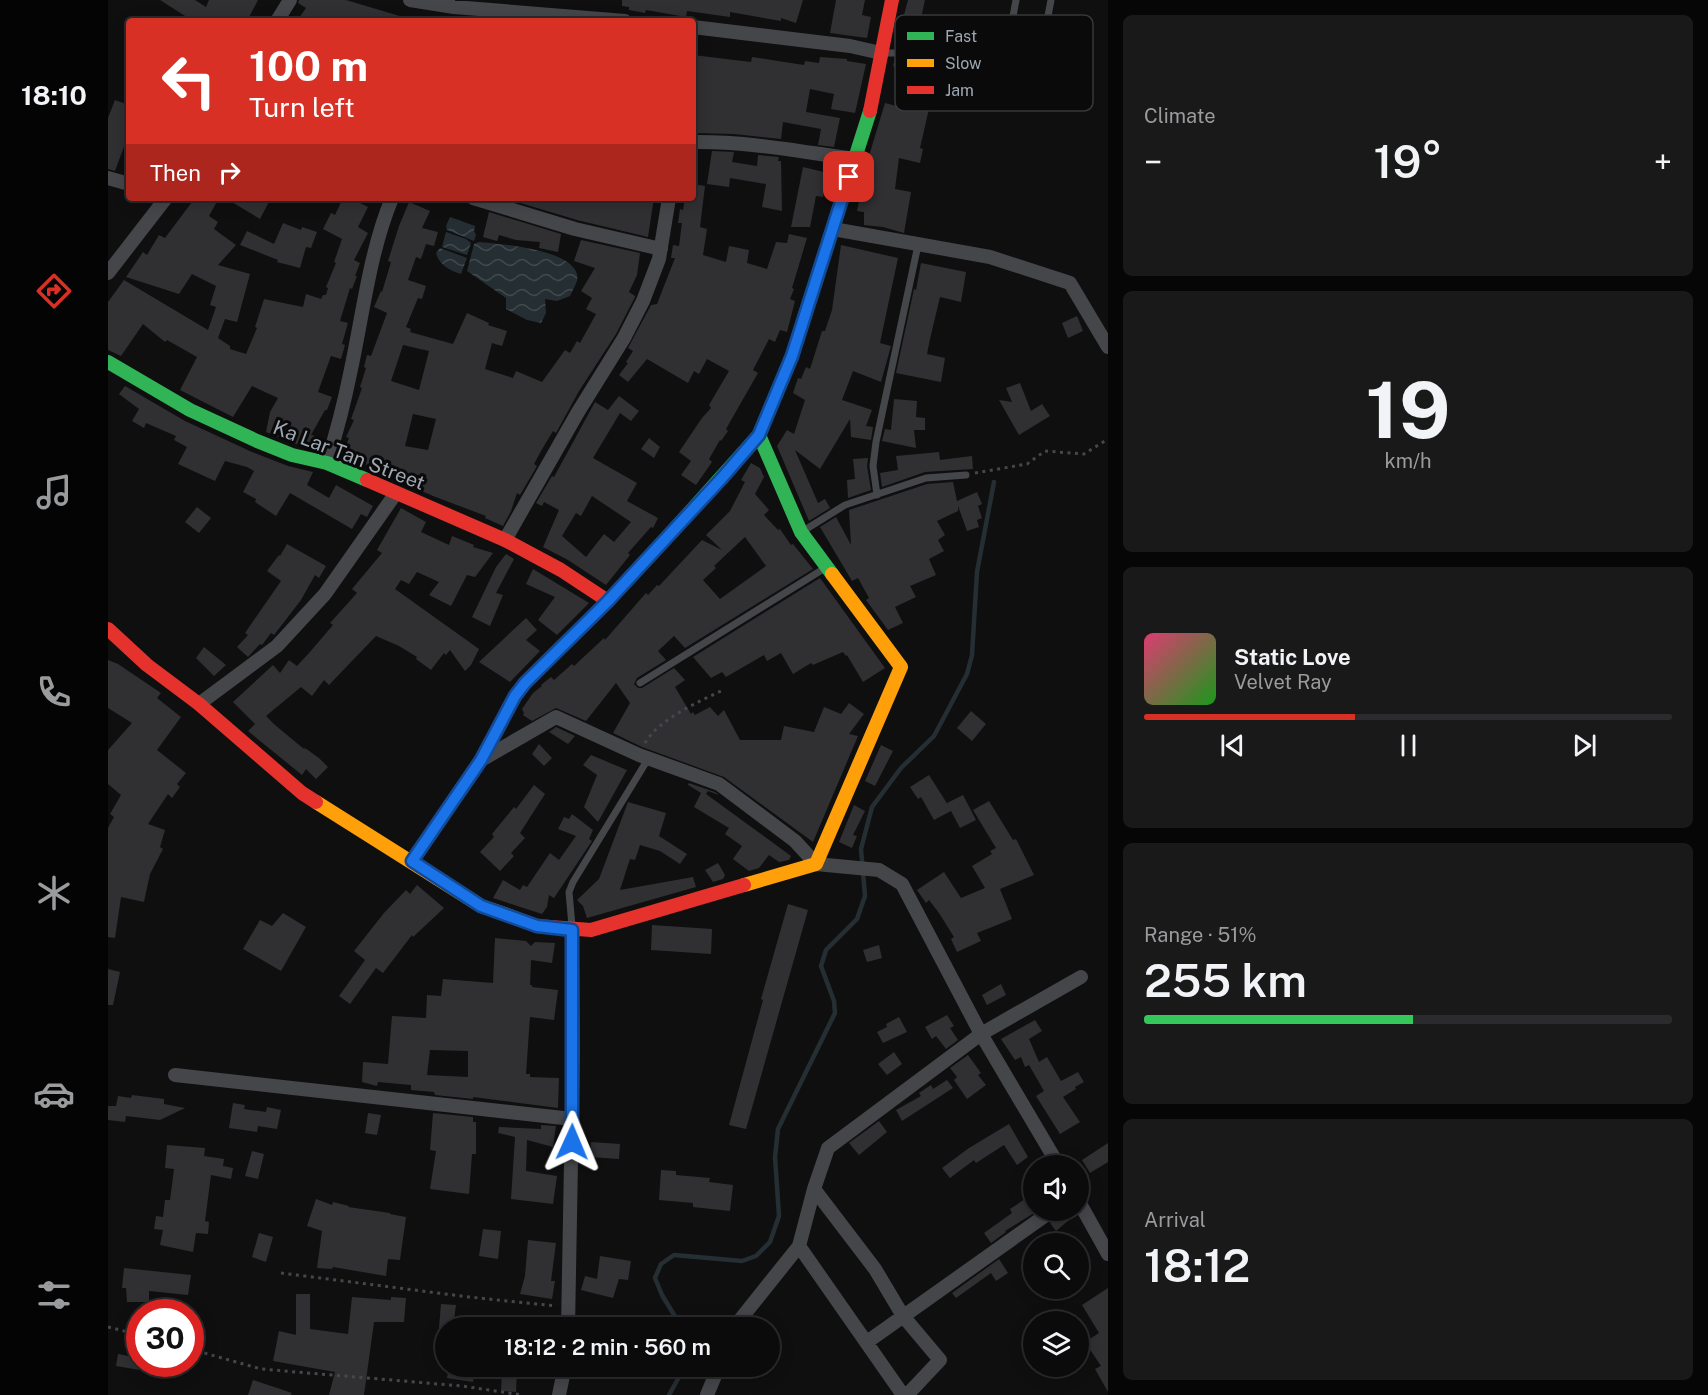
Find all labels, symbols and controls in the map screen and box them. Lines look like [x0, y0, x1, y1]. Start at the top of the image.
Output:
legend [895, 15, 1093, 111]
text: Fast [945, 27, 977, 46]
text: 100 m [249, 41, 368, 90]
icon: left [150, 42, 228, 120]
text: Slow [945, 54, 982, 73]
text: 18:10 [21, 79, 87, 111]
text: Jam [945, 81, 974, 100]
text: Turn left [249, 91, 355, 123]
text: Climate [1144, 104, 1216, 128]
text: 19° [1374, 135, 1442, 188]
text: − [1144, 143, 1162, 181]
text: + [1654, 143, 1672, 181]
pin [823, 151, 874, 202]
icon: right [213, 156, 246, 189]
text: Then [150, 160, 201, 186]
icon: arrive [832, 160, 865, 193]
icon: directions [33, 270, 75, 312]
text: 19 [1366, 364, 1450, 456]
street label: Ka Lar Tan Street [270, 415, 428, 495]
text: km/h [1384, 449, 1432, 473]
icon: music [33, 471, 75, 513]
text: Static Love [1234, 644, 1351, 670]
text: Velvet Ray [1234, 670, 1332, 694]
icon: phone [33, 671, 75, 713]
icon: previous [1216, 729, 1249, 762]
icon: pause [1392, 729, 1425, 762]
icon: next [1568, 729, 1601, 762]
icon: climate [33, 872, 75, 914]
text: Range · 51% [1144, 923, 1256, 947]
text: 255 km [1144, 954, 1307, 1007]
icon: car [33, 1073, 75, 1115]
position arrow [540, 1110, 604, 1174]
map controls [1023, 1155, 1089, 1377]
button: sound [1023, 1155, 1089, 1221]
text: Arrival [1144, 1208, 1206, 1232]
button: search [1023, 1233, 1089, 1299]
text: 18:12 [1144, 1239, 1250, 1292]
icon: filters [33, 1274, 75, 1316]
speed limit sign: 30 [126, 1299, 204, 1377]
button: layers [1023, 1311, 1089, 1377]
text: 18:12 · 2 min · 560 m [504, 1334, 711, 1360]

